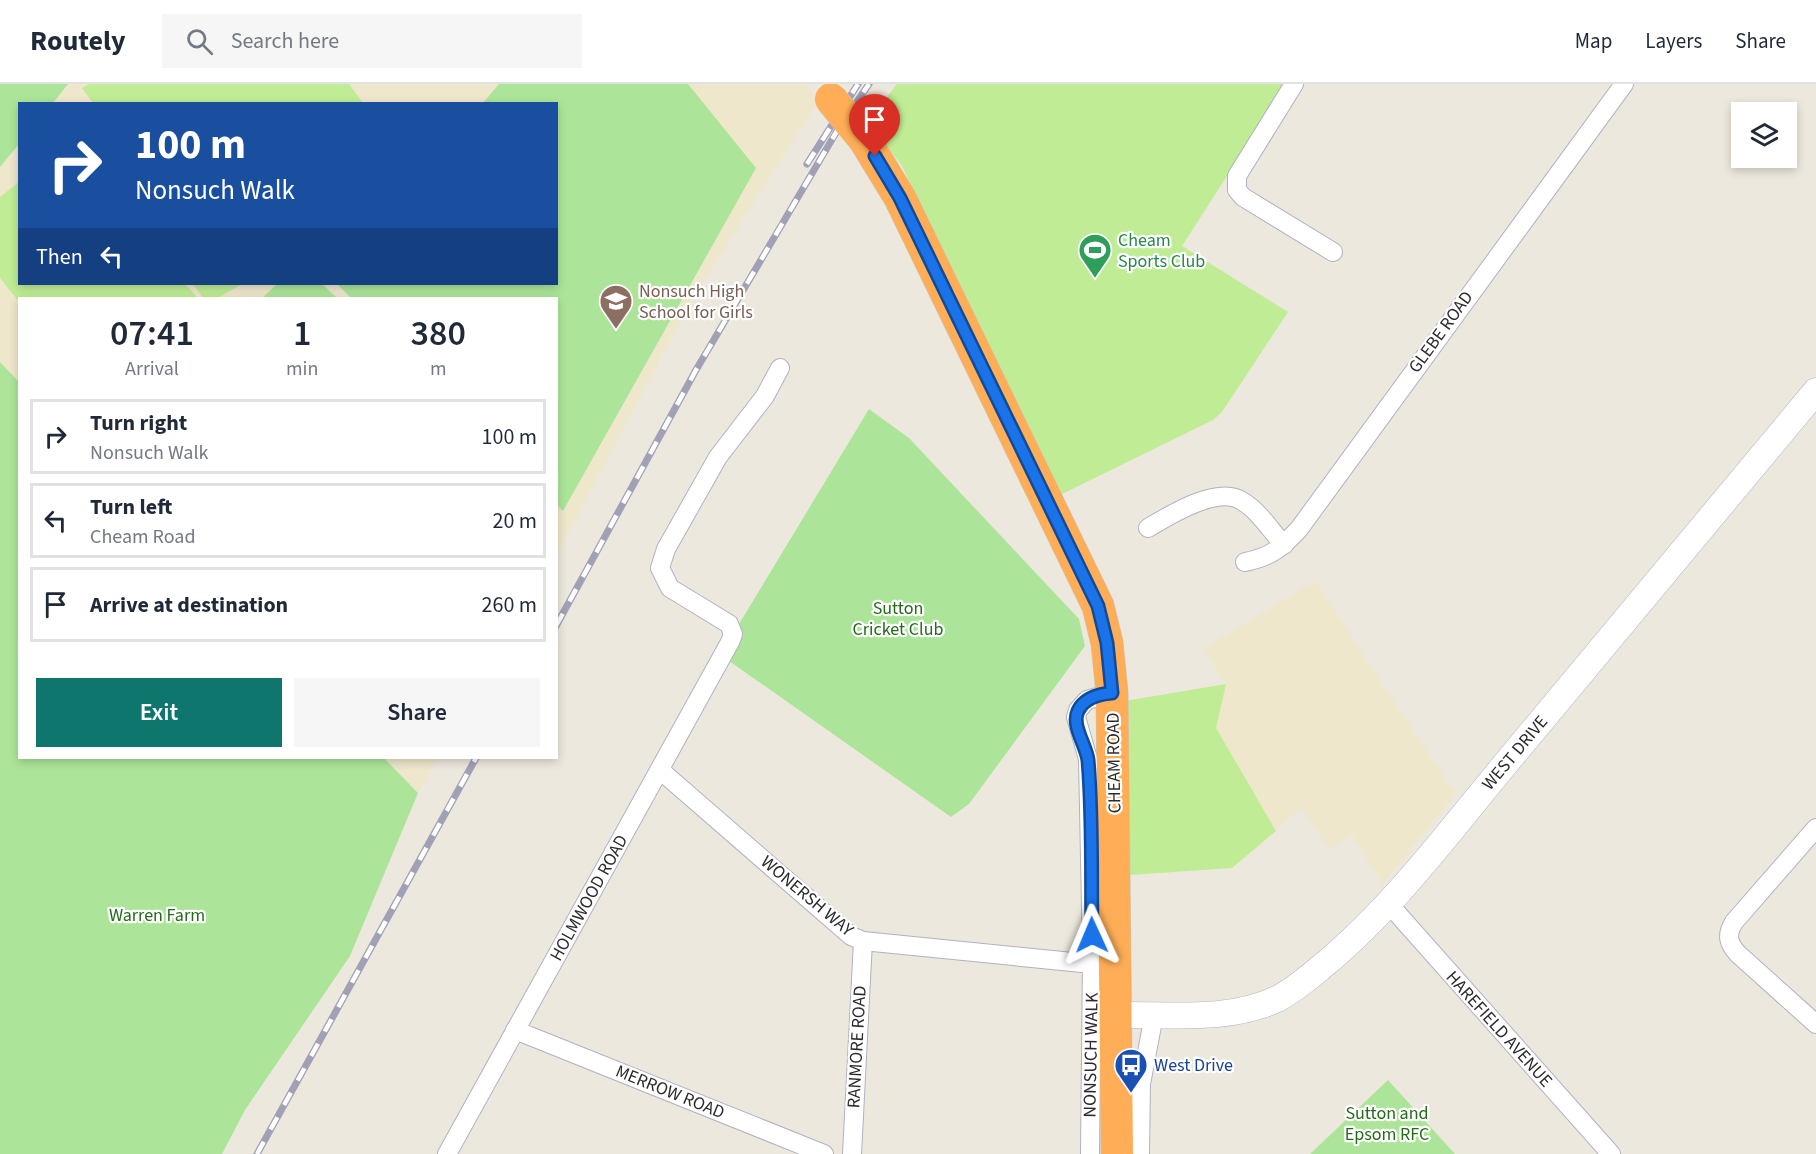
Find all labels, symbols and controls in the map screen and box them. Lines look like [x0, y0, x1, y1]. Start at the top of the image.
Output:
search box [162, 14, 582, 68]
text: Routely [30, 21, 126, 61]
icon: search [183, 25, 216, 58]
text: Search here [231, 25, 339, 57]
text: Map [1575, 26, 1612, 56]
text: Layers [1645, 26, 1702, 56]
text: Share [1735, 26, 1786, 56]
pin [849, 94, 900, 156]
map controls [1731, 102, 1797, 168]
button: layers [1731, 102, 1797, 168]
icon: arrive [858, 103, 891, 136]
text: 100 m [135, 115, 246, 175]
icon: right [36, 126, 114, 204]
text: Nonsuch Walk [135, 171, 295, 210]
place label: Cheam Sports Club [1118, 228, 1205, 274]
sports icon: Cheam Sports Club [1077, 232, 1113, 279]
icon: left [95, 240, 128, 273]
text: Then [36, 241, 83, 273]
place label: Nonsuch High School for Girls [639, 279, 753, 325]
school or university icon: Nonsuch High School for Girls [598, 283, 634, 330]
street label: GLEBE ROAD [1403, 286, 1479, 378]
text: 07:41 [110, 308, 194, 359]
text: 1 [293, 308, 311, 359]
text: 380 [410, 308, 466, 359]
text: Arrival [125, 355, 179, 383]
text: min [286, 355, 318, 383]
text: m [430, 355, 446, 383]
text: Turn right [90, 407, 187, 439]
icon: right [39, 420, 72, 453]
text: 100 m [482, 421, 537, 453]
text: Nonsuch Walk [90, 439, 208, 467]
text: Turn left [90, 491, 172, 523]
icon: left [39, 504, 72, 537]
text: 20 m [492, 505, 537, 537]
text: Cheam Road [90, 523, 196, 551]
icon: arrive [39, 588, 72, 621]
text: Arrive at destination [90, 589, 288, 621]
text: 260 m [482, 589, 537, 621]
park label: Sutton Cricket Club [853, 596, 943, 642]
button: Exit [36, 678, 282, 747]
button: Share [294, 678, 540, 747]
street label: WEST DRIVE [1476, 710, 1554, 796]
street label: CHEAM ROAD [1101, 712, 1127, 814]
street label: HOLMWOOD ROAD [544, 830, 634, 966]
street label: WONERSH WAY [755, 850, 859, 943]
park label: Warren Farm [109, 903, 205, 928]
position arrow [1060, 903, 1124, 967]
street label: HAREFIELD AVENUE [1440, 965, 1558, 1093]
street label: RANMORE ROAD [841, 985, 873, 1109]
street label: NONSUCH WALK [1077, 992, 1105, 1118]
bus stop icon: West Drive [1113, 1047, 1149, 1094]
place label: West Drive [1154, 1053, 1233, 1078]
street label: MERROW ROAD [612, 1059, 728, 1125]
park label: Sutton and Epsom RFC [1345, 1101, 1429, 1147]

